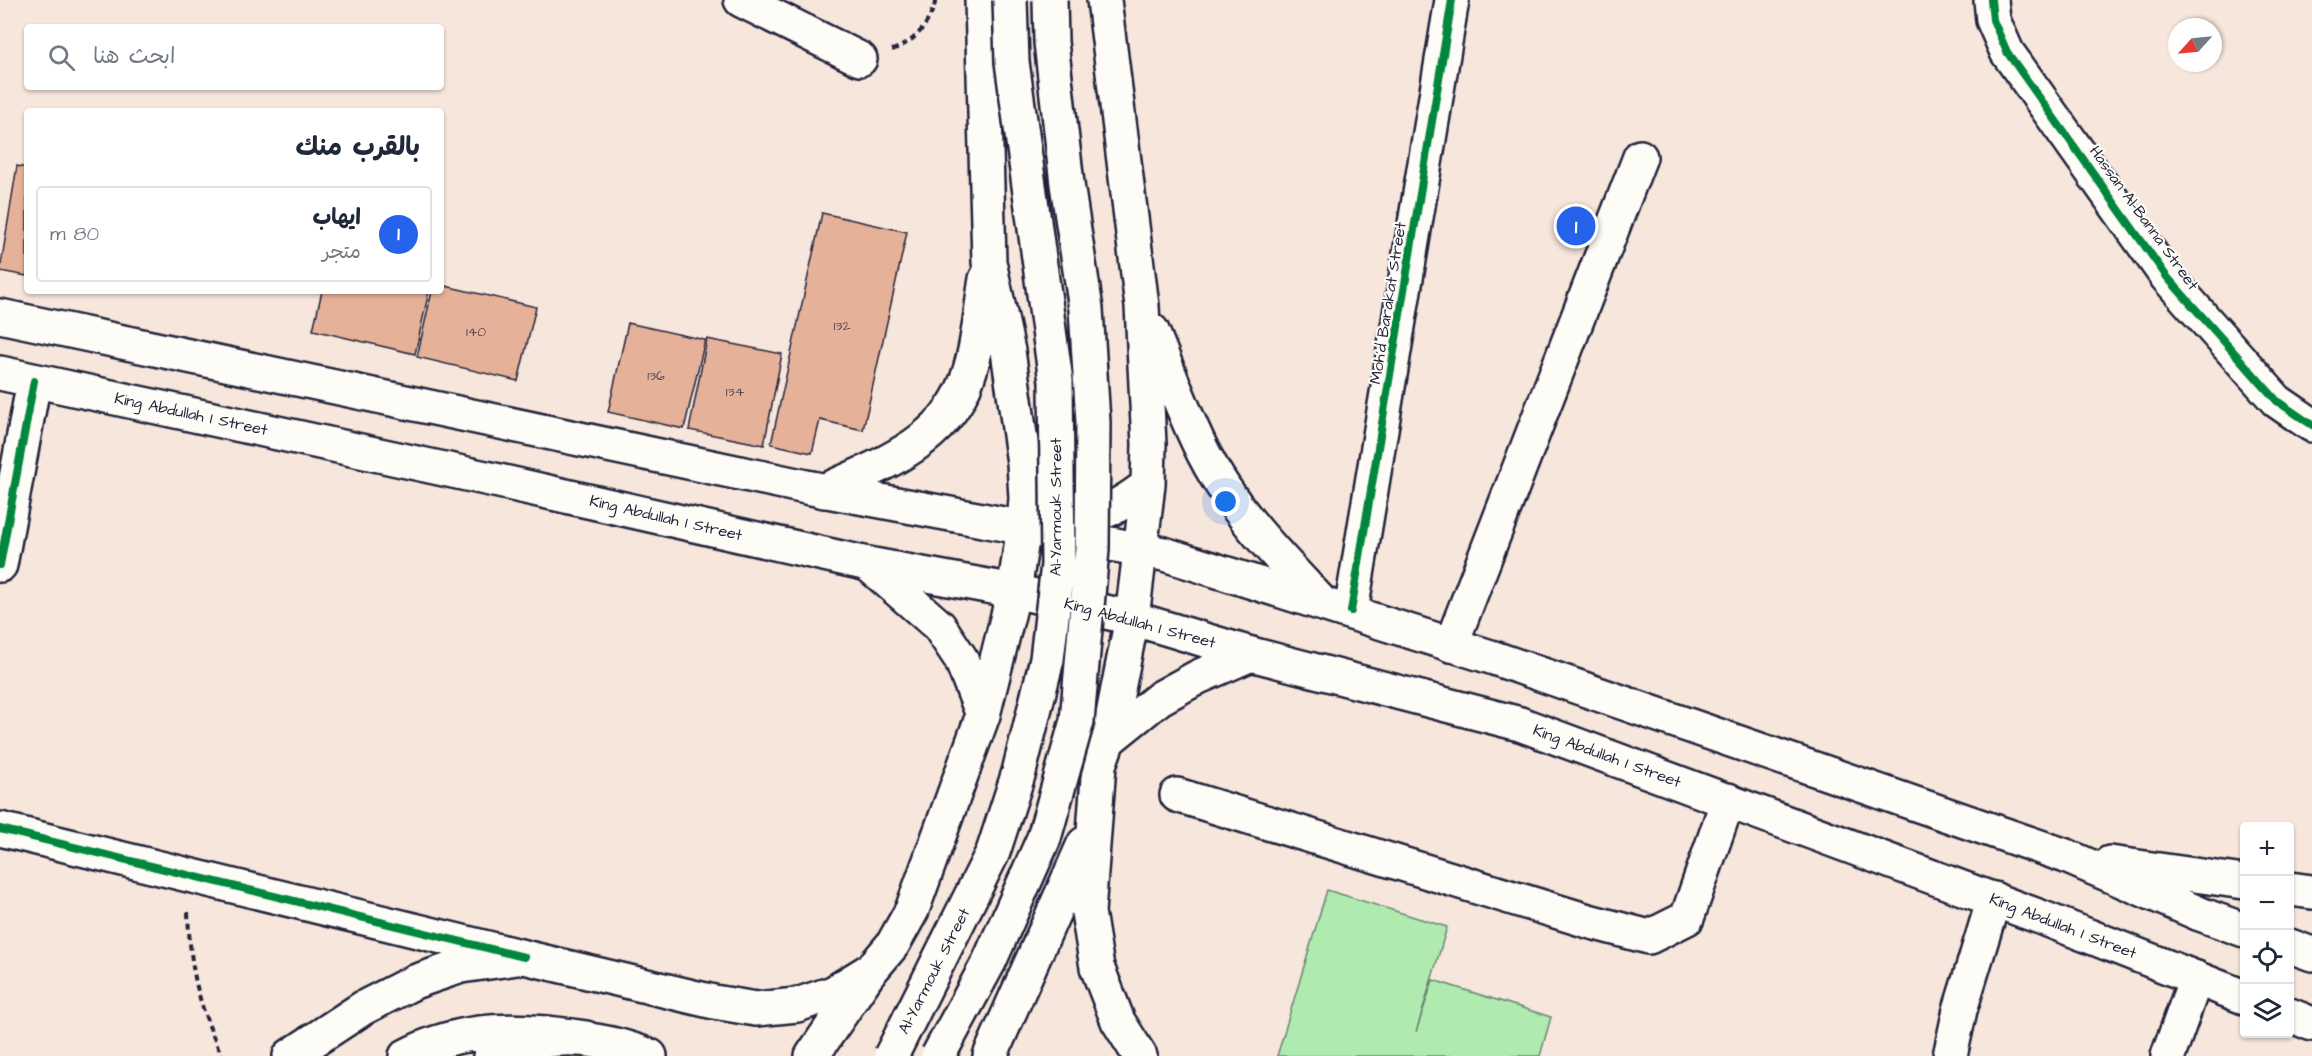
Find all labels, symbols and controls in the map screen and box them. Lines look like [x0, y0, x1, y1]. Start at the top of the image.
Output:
north arrow [2168, 18, 2222, 72]
search box [24, 24, 444, 90]
icon: search [45, 41, 78, 74]
text: ابحث هنا [93, 41, 175, 72]
text: بالقرب منك [296, 129, 420, 165]
street label: Hassan Al-Banna Street [2084, 141, 2204, 295]
text: ايهاب [312, 202, 361, 233]
pin: 1 [1556, 204, 1596, 248]
text: 80 m [50, 220, 99, 248]
text: 1 [397, 220, 400, 248]
street label: Moh'd Barakat Street [1364, 220, 1412, 386]
text: متجر [322, 238, 361, 266]
house number: 132 [834, 316, 850, 336]
house number: 140 [466, 322, 486, 342]
house number: 136 [647, 366, 665, 386]
house number: 134 [726, 382, 745, 402]
street label: King Abdullah I Street [112, 387, 270, 442]
street label: Al-Yarmouk Street [1045, 437, 1067, 576]
your location [1211, 487, 1240, 516]
street label: King Abdullah I Street [587, 490, 745, 547]
street label: King Abdullah I Street [1062, 592, 1219, 655]
street label: King Abdullah I Street [1530, 719, 1685, 794]
map controls [2240, 822, 2294, 1038]
button: + [2240, 822, 2294, 876]
button: − [2240, 876, 2294, 930]
street label: King Abdullah I Street [1986, 888, 2140, 965]
street label: Al-Yarmouk Street [893, 904, 975, 1038]
button: locate [2240, 930, 2294, 984]
button: layers [2240, 984, 2294, 1038]

